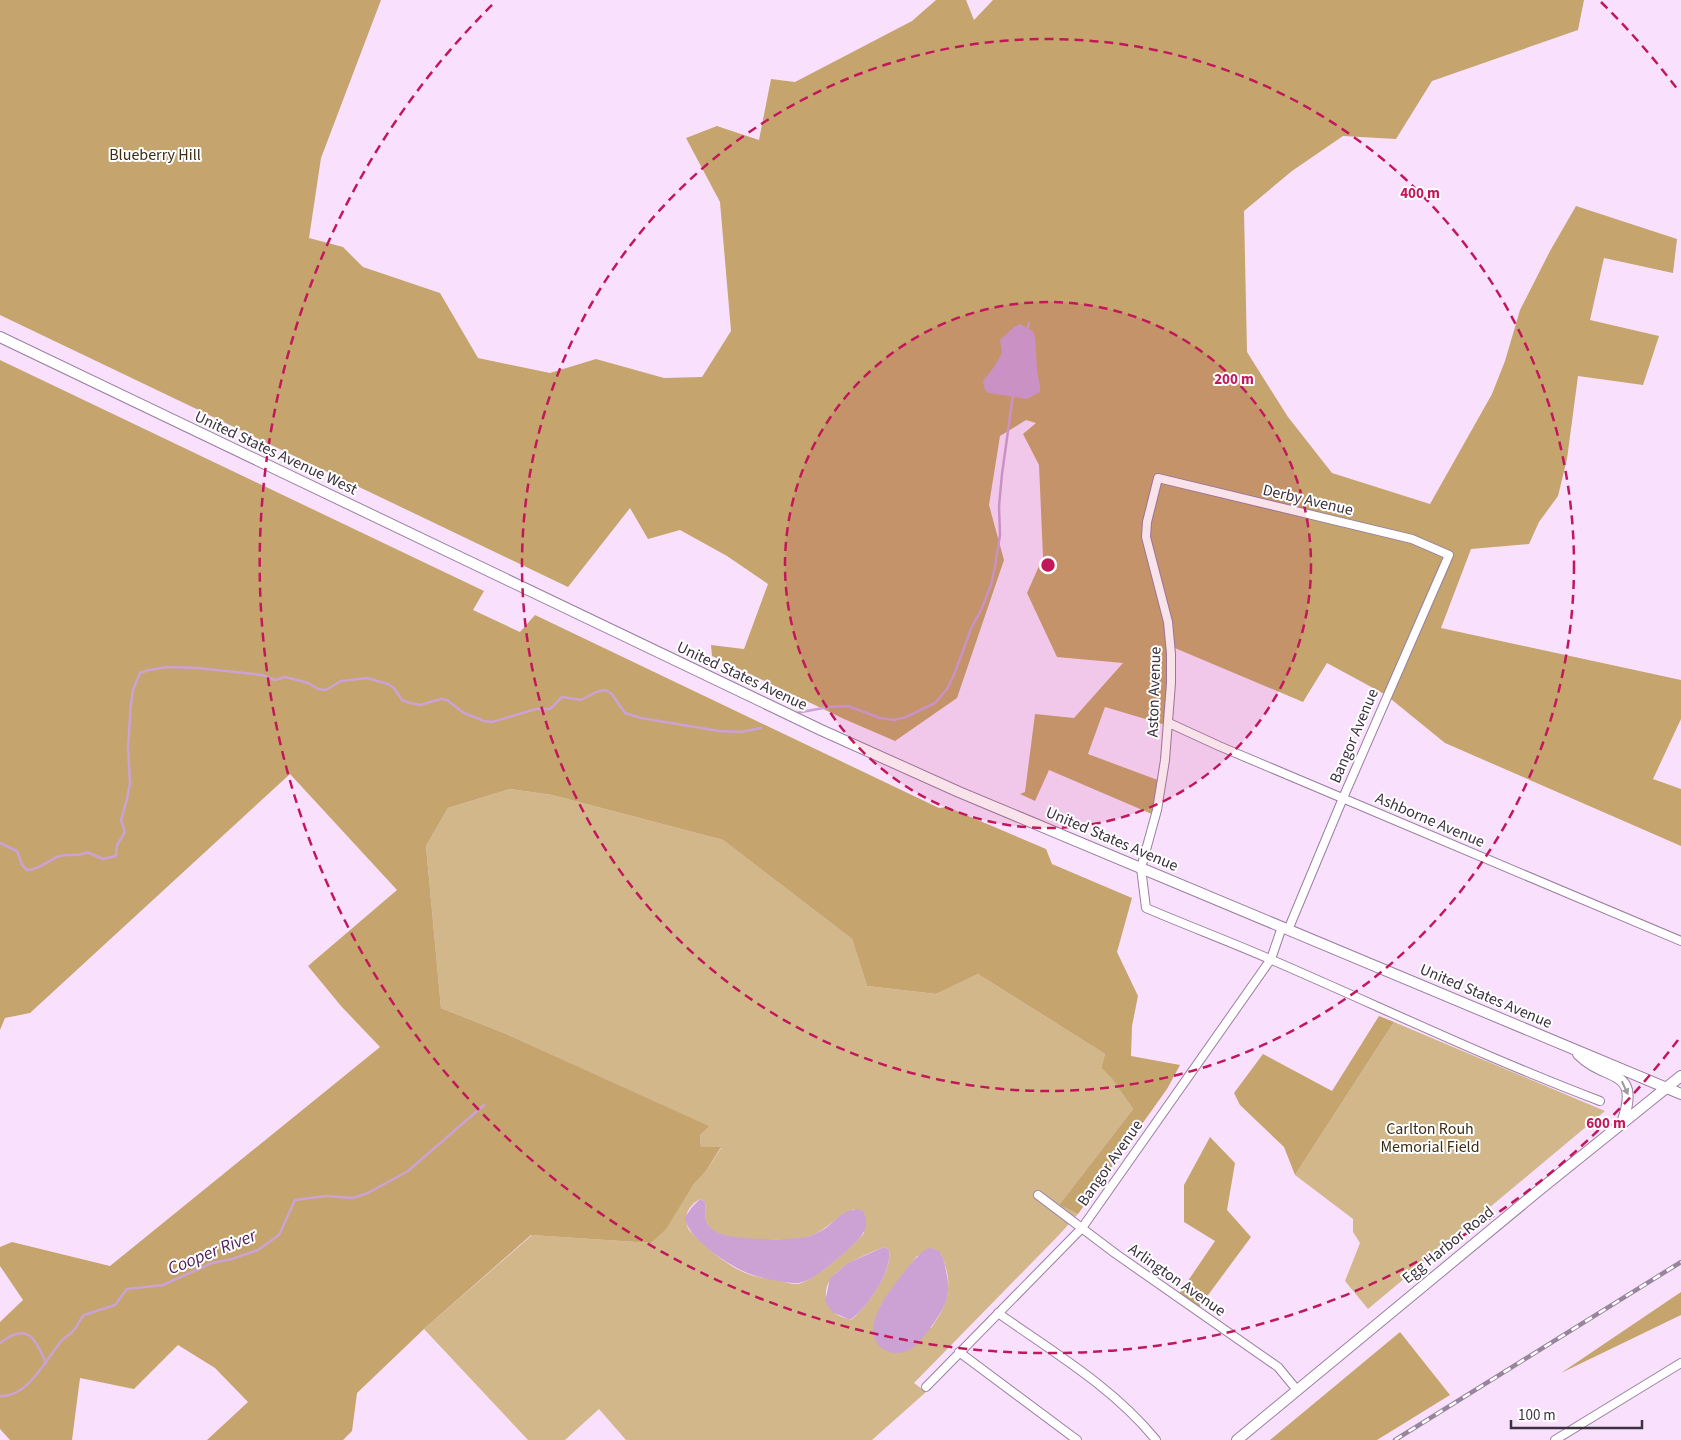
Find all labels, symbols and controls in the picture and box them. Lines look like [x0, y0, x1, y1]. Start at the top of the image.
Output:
park label: Blueberry Hill [109, 144, 201, 166]
text: 400 m [1400, 183, 1440, 204]
text: 200 m [1214, 369, 1254, 390]
street label: United States Avenue West [191, 406, 361, 501]
street label: Derby Avenue [1261, 479, 1355, 521]
centre of rings [1039, 556, 1057, 574]
street label: United States Avenue [673, 636, 811, 716]
street label: Aston Avenue [1141, 646, 1167, 738]
street label: Bangor Avenue [1324, 685, 1384, 787]
street label: Ashborne Avenue [1372, 787, 1488, 853]
street label: United States Avenue [1043, 801, 1182, 877]
street label: United States Avenue [1417, 958, 1556, 1034]
one-way arrow [1621, 1080, 1629, 1095]
text: 600 m [1586, 1113, 1626, 1134]
street label: Bangor Avenue [1072, 1115, 1148, 1211]
park label: Carlton Rouh Memorial Field [1380, 1118, 1480, 1158]
street label: Egg Harbor Road [1397, 1201, 1499, 1289]
water label: Cooper River [164, 1223, 261, 1281]
street label: Arlington Avenue [1124, 1238, 1230, 1322]
scale bar [1511, 1398, 1642, 1430]
text: 100 m [1518, 1405, 1556, 1426]

